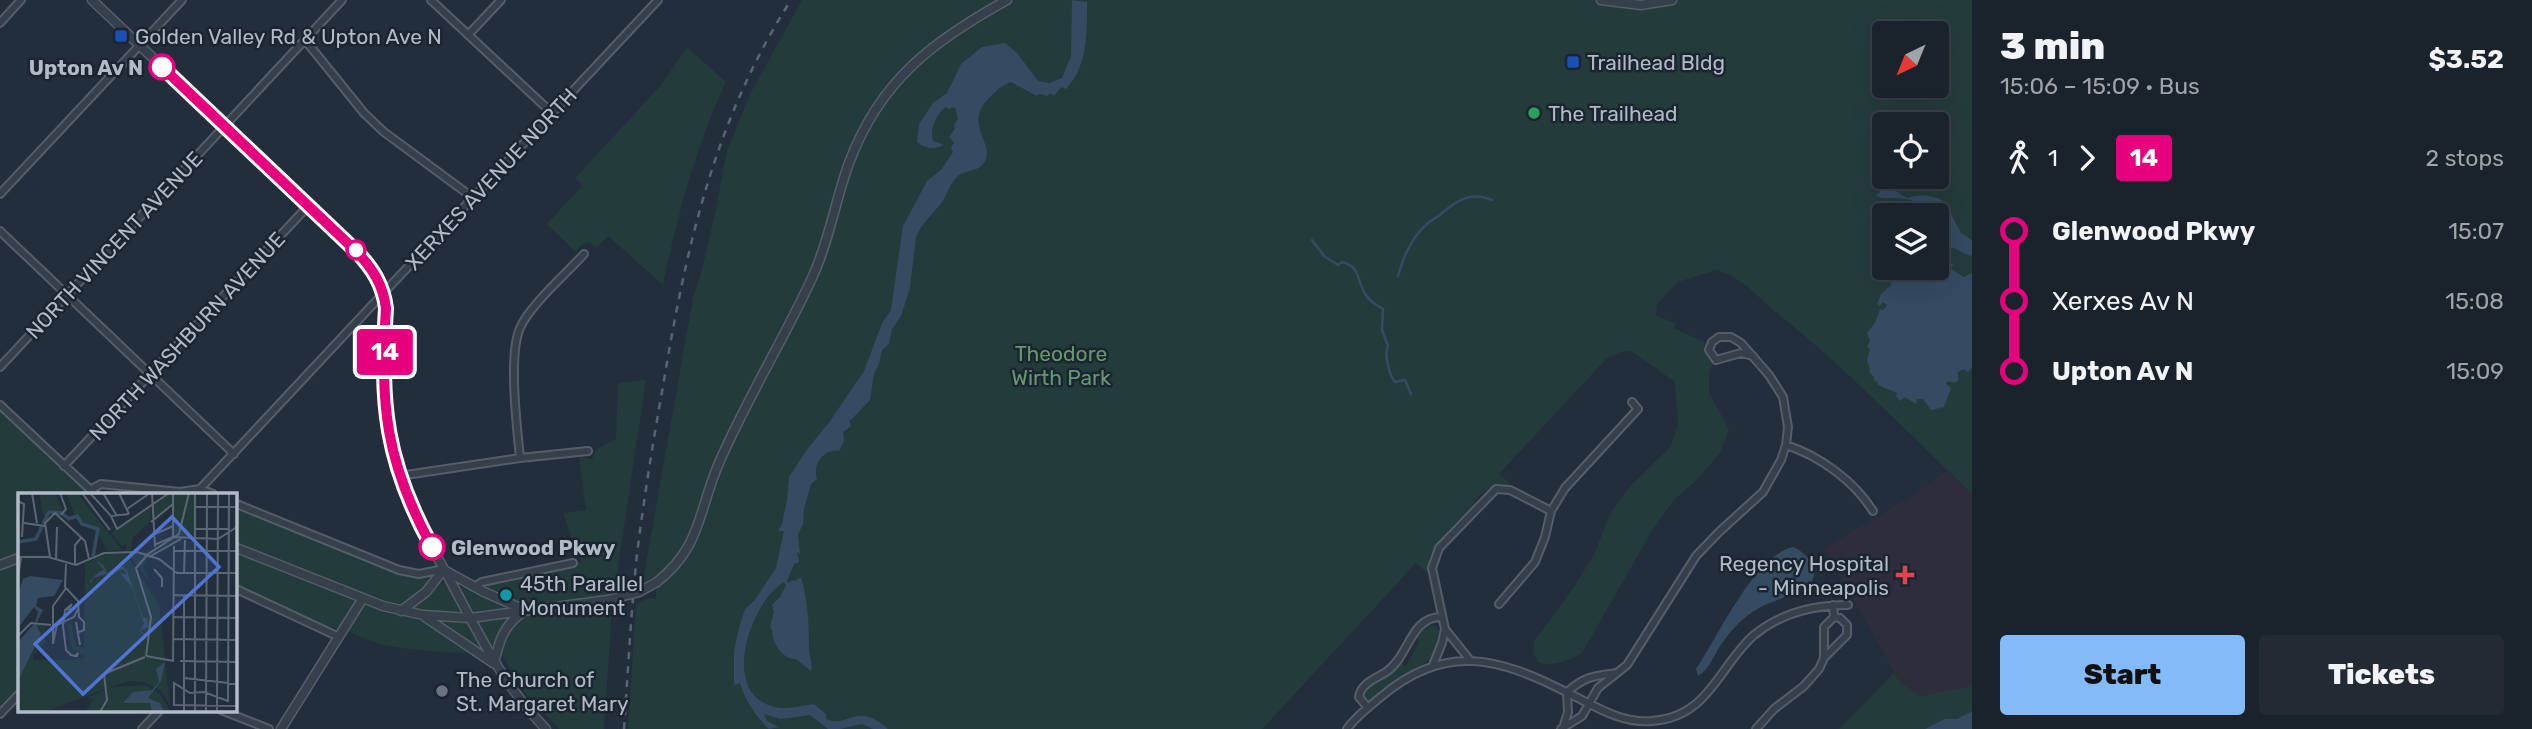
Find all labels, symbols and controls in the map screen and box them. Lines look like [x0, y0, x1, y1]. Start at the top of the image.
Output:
north arrow [1872, 21, 1950, 98]
map controls [1872, 21, 1949, 280]
text: 3 min [2000, 23, 2105, 69]
place label: Golden Valley Rd & Upton Ave N [135, 24, 442, 49]
marker: Golden Valley Rd & Upton Ave N [113, 28, 129, 44]
text: $3.52 [2428, 44, 2504, 75]
place label: Trailhead Bldg [1587, 50, 1725, 75]
marker: Upton Av N [149, 54, 175, 80]
marker: Trailhead Bldg [1565, 54, 1581, 70]
place label: Upton Av N [29, 55, 143, 80]
text: 15:06 – 15:09 · Bus [2000, 72, 2200, 100]
street label: XERXES AVENUE NORTH [400, 83, 582, 275]
place label: The Trailhead [1548, 101, 1678, 126]
marker: The Trailhead [1526, 105, 1542, 121]
button: locate [1872, 112, 1949, 189]
icon: walk [2000, 139, 2038, 177]
icon: forward [2068, 139, 2106, 177]
text: 1 [2048, 144, 2058, 172]
text: 14 [2130, 144, 2158, 172]
text: 2 stops [2426, 144, 2504, 172]
street label: NORTH VINCENT AVENUE [21, 146, 207, 344]
button: layers [1872, 203, 1949, 280]
text: Glenwood Pkwy [2052, 216, 2255, 247]
text: 15:07 [2448, 217, 2504, 245]
street label: NORTH WASHBURN AVENUE [84, 227, 290, 445]
unlabelled marker [346, 240, 366, 260]
text: Xerxes Av N [2052, 286, 2194, 317]
text: 15:08 [2445, 287, 2504, 315]
line badge: 14 [354, 329, 416, 375]
text: 14 [371, 338, 399, 366]
park label: Theodore Wirth Park [1011, 341, 1111, 390]
text: Upton Av N [2052, 356, 2194, 387]
text: 15:09 [2446, 357, 2504, 385]
inset map [18, 493, 236, 712]
marker: Glenwood Pkwy [419, 534, 445, 560]
place label: Glenwood Pkwy [451, 535, 616, 560]
place label: Regency Hospital - Minneapolis [1719, 551, 1889, 600]
marker: Regency Hospital - Minneapolis [1895, 565, 1915, 585]
place label: 45th Parallel Monument [520, 571, 643, 620]
marker: 45th Parallel Monument [498, 587, 514, 603]
button: Start [2000, 635, 2245, 715]
button: Tickets [2259, 635, 2504, 715]
place label: The Church of St. Margaret Mary [456, 667, 629, 716]
marker: The Church of St. Margaret Mary [434, 683, 450, 699]

